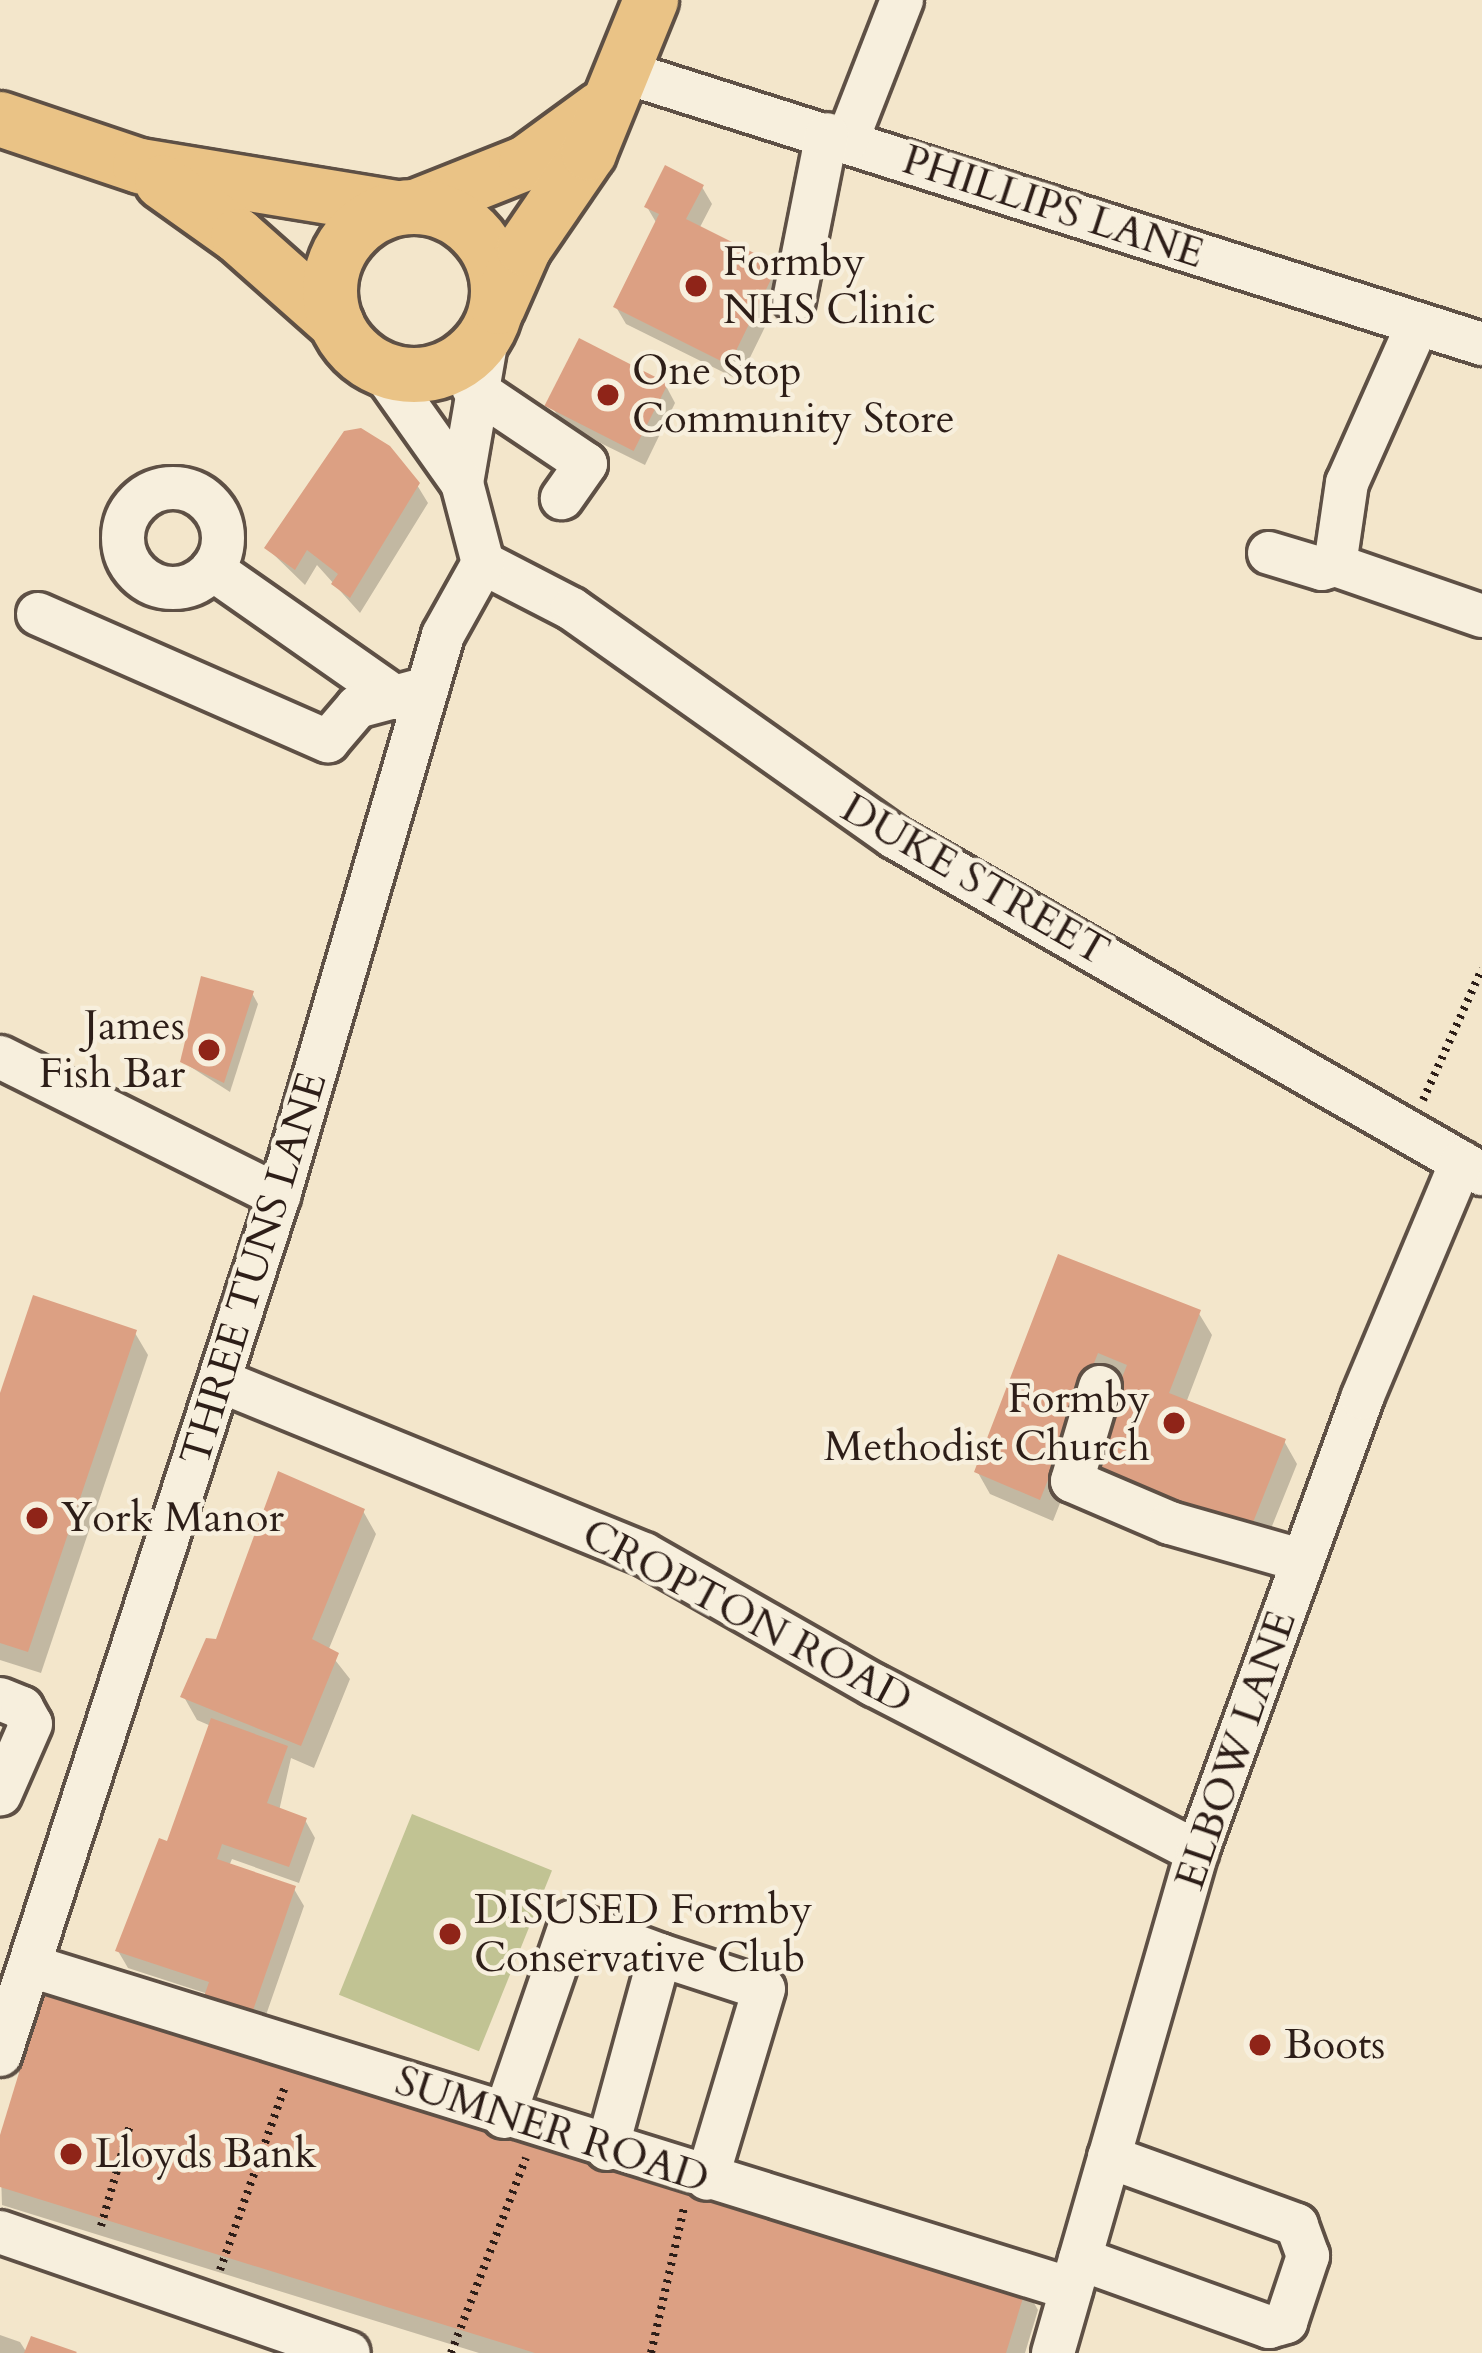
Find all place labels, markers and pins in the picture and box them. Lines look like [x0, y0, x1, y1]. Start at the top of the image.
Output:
place label: Formby NHS Clinic [723, 237, 936, 336]
marker: Formby NHS Clinic [680, 270, 712, 302]
place label: One Stop Community Store [632, 346, 955, 445]
marker: One Stop Community Store [595, 382, 621, 408]
place label: James Fish Bar [39, 1001, 185, 1100]
marker: James Fish Bar [196, 1037, 222, 1063]
place label: Formby Methodist Church [824, 1374, 1150, 1472]
marker: Formby Methodist Church [1161, 1410, 1187, 1436]
place label: York Manor [61, 1493, 284, 1543]
marker: York Manor [24, 1505, 50, 1531]
place label: DISUSED Formby Conservative Club [474, 1885, 812, 1984]
marker: DISUSED Formby Conservative Club [437, 1921, 463, 1947]
place label: Boots [1284, 2020, 1385, 2070]
marker: Boots [1247, 2032, 1273, 2058]
place label: Lloyds Bank [95, 2129, 317, 2179]
marker: Lloyds Bank [58, 2141, 84, 2167]

